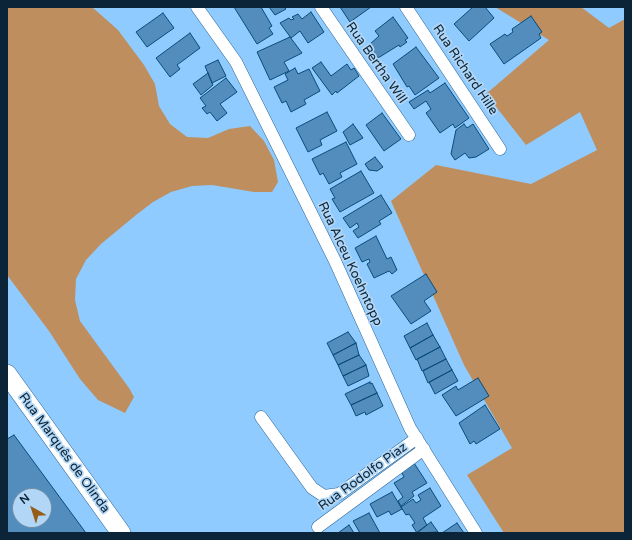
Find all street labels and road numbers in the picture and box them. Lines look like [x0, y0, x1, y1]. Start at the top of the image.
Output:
street label: Rua Bertha Will [342, 19, 410, 107]
street label: Rua Richard Hille [429, 22, 501, 118]
street label: Rua Alceu Koehntopp [314, 199, 386, 329]
street label: Rua Marquês de Olinda [15, 390, 113, 516]
street label: Rua Rodolfo Piaz [316, 440, 410, 514]

